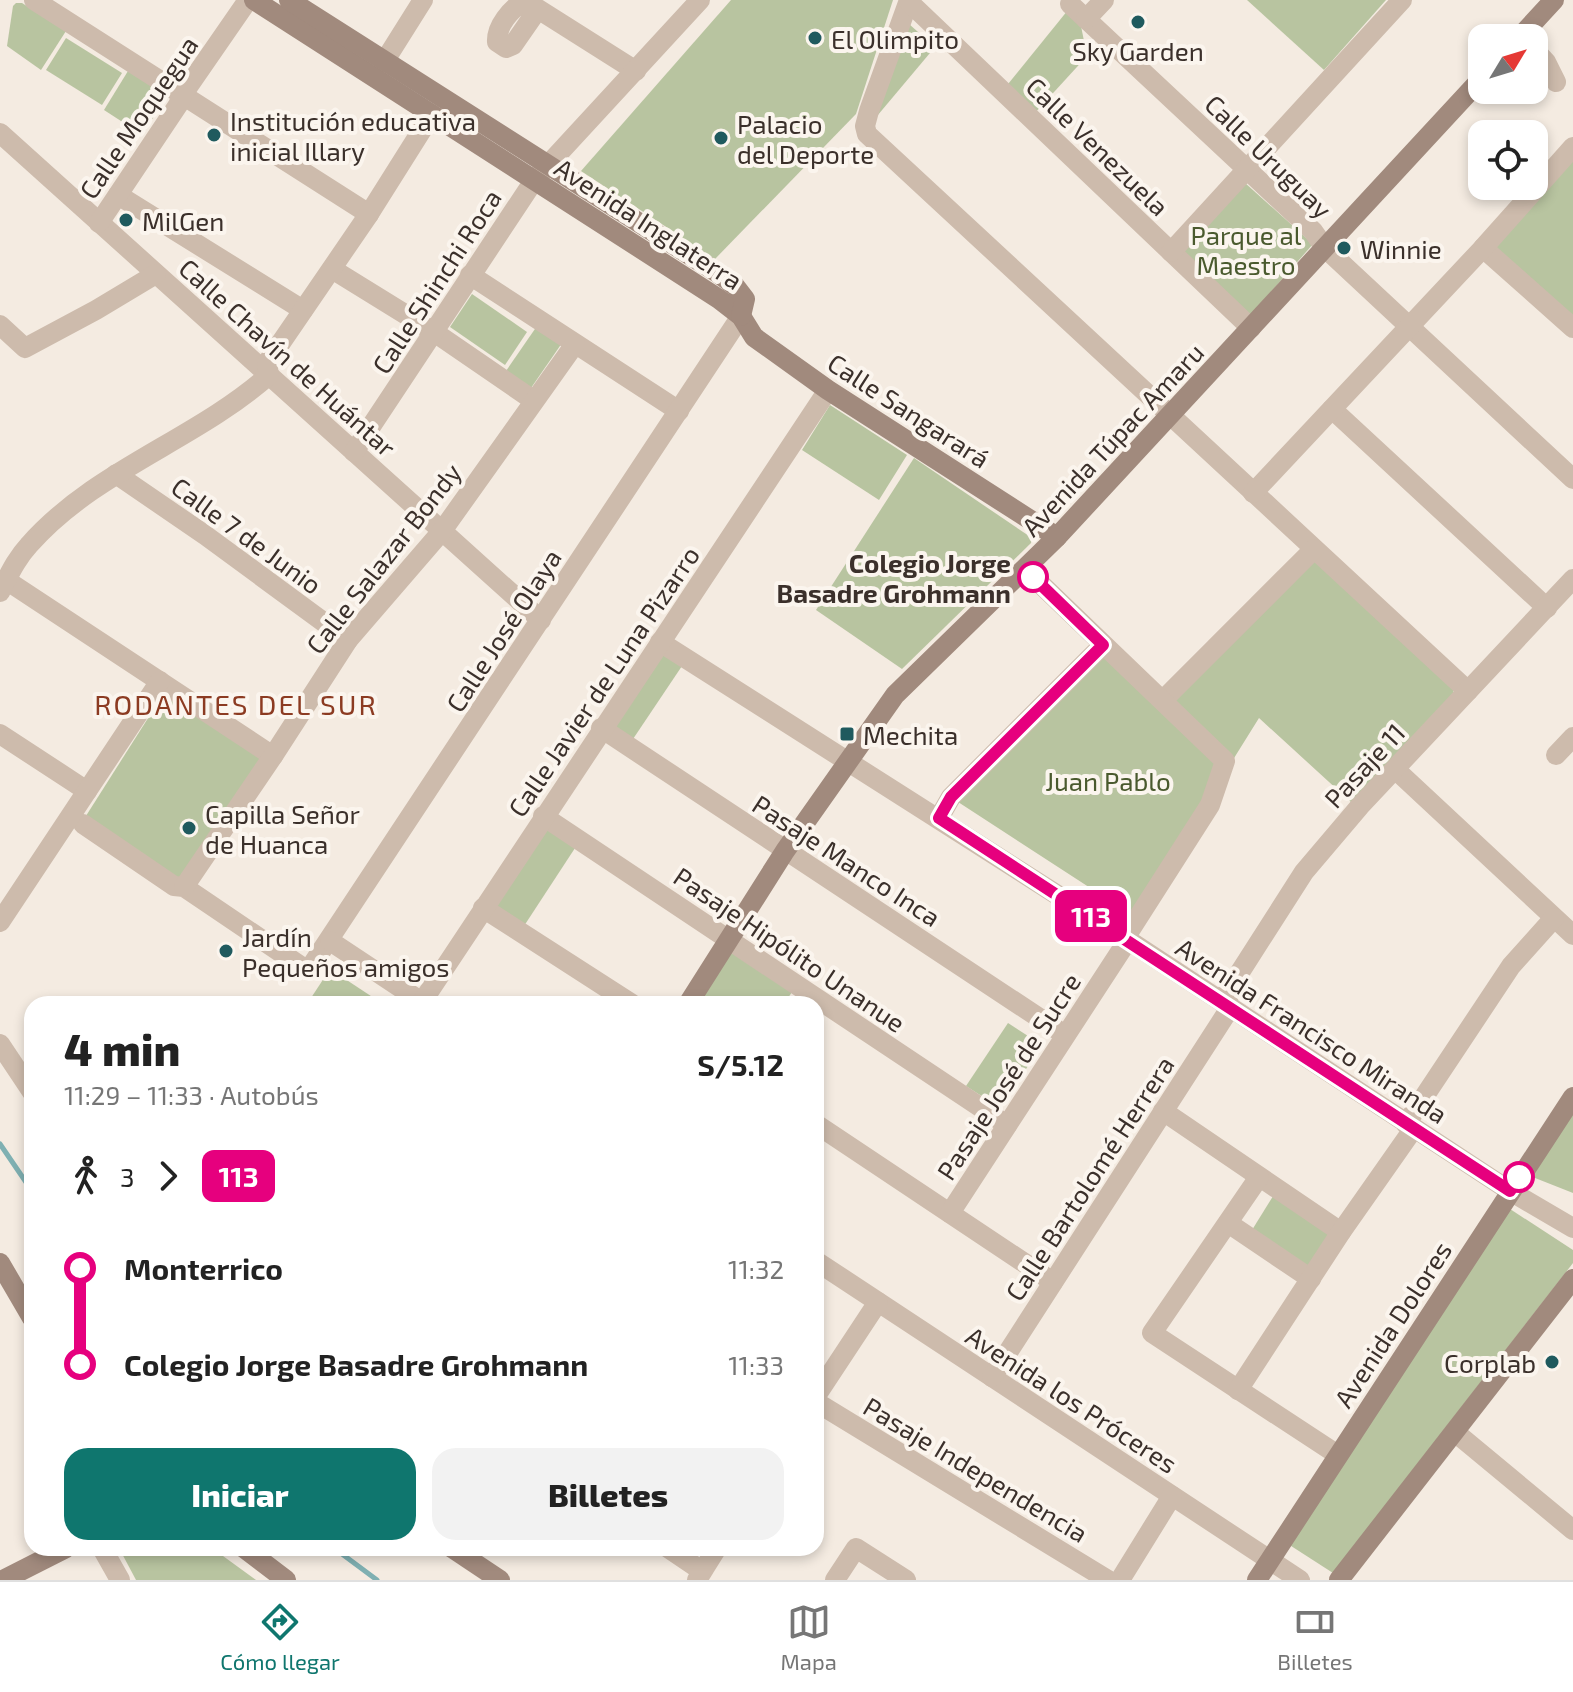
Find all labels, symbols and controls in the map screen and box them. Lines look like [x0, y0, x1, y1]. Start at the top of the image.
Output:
marker: Sky Garden [1129, 13, 1147, 31]
place label: El Olimpito [831, 23, 959, 54]
north arrow [1468, 24, 1548, 104]
map controls [1468, 24, 1548, 200]
marker: El Olimpito [806, 29, 824, 47]
street label: Calle Moquegua [72, 30, 204, 204]
place label: Sky Garden [1072, 35, 1204, 66]
street label: Calle Venezuela [1020, 70, 1176, 222]
street label: Calle Uruguay [1199, 88, 1339, 224]
place label: Institución educativa inicial Illary [230, 105, 476, 166]
place label: Palacio del Deporte [737, 108, 874, 169]
button: locate [1468, 120, 1548, 200]
marker: Institución educativa inicial Illary [205, 126, 223, 144]
marker: Palacio del Deporte [712, 129, 730, 147]
street label: Avenida Inglaterra [549, 151, 749, 295]
street label: Calle Shinchi Roca [365, 183, 507, 379]
place label: MilGen [142, 205, 224, 236]
marker: MilGen [117, 211, 135, 229]
park label: Parque al Maestro [1190, 219, 1302, 280]
place label: Winnie [1360, 233, 1442, 264]
marker: Winnie [1335, 239, 1353, 257]
street label: Calle Chavín de Huántar [173, 252, 403, 462]
street label: Avenida Túpac Amaru [1015, 336, 1209, 542]
street label: Calle Sangarará [822, 346, 996, 474]
street label: Calle Salazar Bondy [299, 456, 467, 659]
street label: Calle 7 de Junio [166, 470, 328, 600]
street label: Calle Javier de Luna Pizarro [501, 540, 705, 822]
street label: Calle José Olaya [439, 543, 567, 717]
place label: Colegio Jorge Basadre Grohmann [777, 547, 1011, 608]
marker: Colegio Jorge Basadre Grohmann [1018, 562, 1048, 592]
district label: RODANTES DEL SUR [94, 687, 378, 721]
street label: Pasaje 11 [1317, 716, 1411, 814]
place label: Mechita [863, 719, 958, 750]
marker: Mechita [838, 725, 856, 743]
park label: Juan Pablo [1045, 765, 1171, 796]
street label: Pasaje Manco Inca [747, 788, 947, 932]
place label: Capilla Señor de Huanca [205, 798, 360, 859]
marker: Capilla Señor de Huanca [180, 819, 198, 837]
street label: Pasaje Hipólito Unanue [669, 860, 911, 1038]
line badge: 113 [1045, 890, 1137, 942]
text: 113 [1071, 899, 1111, 933]
place label: Jardín Pequeños amigos [242, 921, 450, 982]
street label: Avenida Francisco Miranda [1171, 931, 1453, 1129]
marker: Jardín Pequeños amigos [217, 942, 235, 960]
street label: Pasaje José de Sucre [930, 967, 1086, 1185]
text: 4 min [64, 1022, 181, 1075]
text: S/5.12 [697, 1046, 784, 1082]
street label: Calle Bartolomé Herrera [998, 1050, 1180, 1306]
text: 11:29 – 11:33 · Autobús [64, 1079, 319, 1110]
icon: walk [64, 1154, 108, 1198]
icon: forward [146, 1154, 190, 1198]
text: 113 [218, 1159, 259, 1193]
text: 3 [120, 1161, 134, 1192]
unlabelled marker [1504, 1162, 1534, 1192]
street label: Avenida Dolores [1327, 1235, 1457, 1413]
text: Monterrico [124, 1250, 283, 1286]
text: 11:32 [728, 1253, 784, 1284]
street label: Avenida los Próceres [961, 1319, 1183, 1479]
text: Colegio Jorge Basadre Grohmann [124, 1346, 588, 1382]
place label: Corplab [1444, 1347, 1536, 1378]
text: 11:33 [728, 1349, 784, 1380]
marker: Corplab [1543, 1353, 1561, 1371]
street label: Pasaje Independencia [858, 1390, 1094, 1548]
button: Iniciar [64, 1448, 416, 1540]
button: Billetes [432, 1448, 784, 1540]
tab: Cómo llegar [220, 1600, 340, 1674]
tab: Mapa [781, 1600, 837, 1674]
tab: Billetes [1277, 1600, 1353, 1674]

